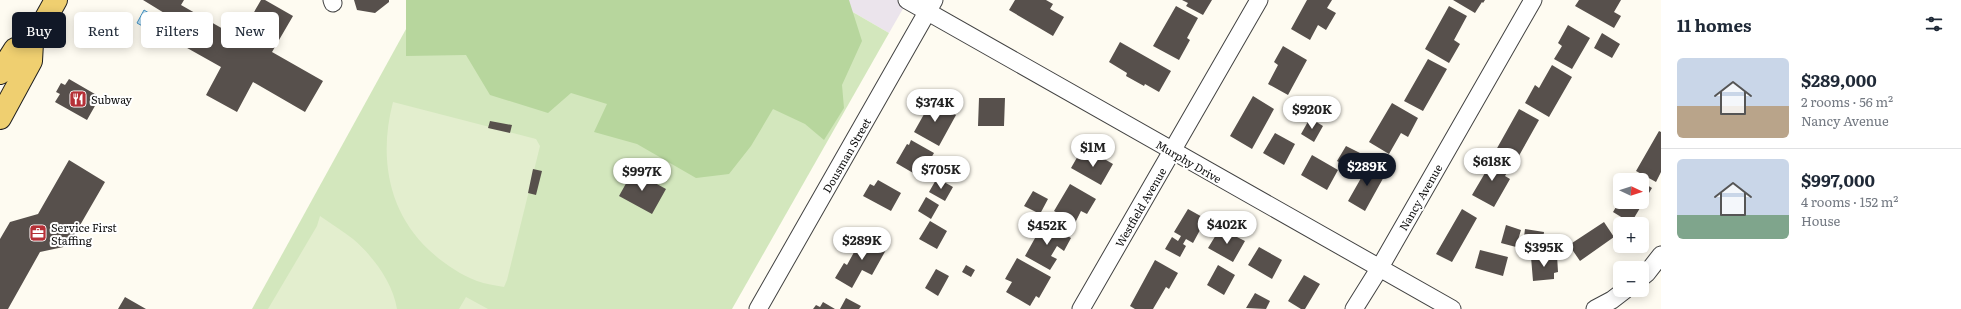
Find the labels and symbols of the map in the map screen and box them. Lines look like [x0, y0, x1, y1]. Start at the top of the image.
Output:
restaurant icon: Subway [68, 89, 88, 109]
pin: $374K [907, 89, 963, 123]
place label: Subway [91, 91, 132, 107]
pin: $920K [1284, 96, 1340, 130]
street label: Dousman Street [818, 114, 874, 195]
pin: $1M [1074, 134, 1112, 168]
street label: Murphy Drive [1153, 136, 1225, 186]
pin: $618K [1464, 148, 1520, 182]
pin: $289K [1339, 153, 1395, 187]
pin: $705K [913, 156, 969, 190]
pin: $997K [614, 158, 670, 192]
street label: Nancy Avenue [1394, 161, 1446, 233]
street label: Westfield Avenue [1111, 164, 1169, 250]
north arrow [1613, 173, 1649, 209]
pin: $402K [1199, 211, 1255, 245]
pin: $452K [1019, 212, 1075, 246]
place label: Service First Staffing [51, 219, 117, 248]
office icon: Service First Staffing [28, 223, 48, 243]
pin: $289K [834, 227, 890, 261]
pin: $395K [1516, 234, 1572, 268]

